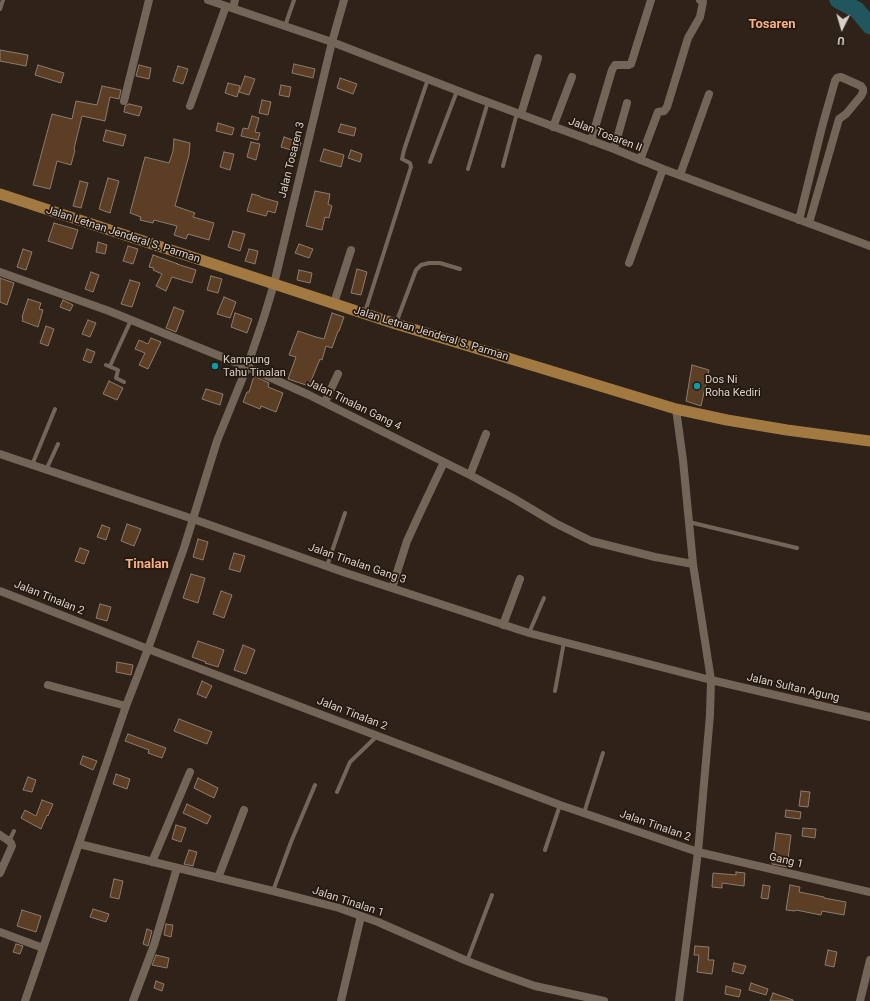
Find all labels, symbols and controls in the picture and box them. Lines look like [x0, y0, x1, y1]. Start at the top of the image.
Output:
north arrow [822, 8, 862, 48]
district label: Tosaren [749, 17, 795, 33]
text: U [837, 34, 845, 47]
street label: Jalan Tosaren II [566, 115, 644, 155]
street label: Jalan Tosaren 3 [276, 121, 308, 199]
street label: Jalan Letnan Jenderal S. Parman [44, 204, 202, 266]
street label: Jalan Letnan Jenderal S. Parman [352, 304, 510, 364]
place label: Kampung Tahu Tinalan [223, 353, 286, 379]
marker: Kampung Tahu Tinalan [210, 361, 220, 371]
place label: Dos Ni Roha Kediri [705, 373, 761, 399]
street label: Jalan Tinalan Gang 4 [305, 377, 403, 433]
marker: Dos Ni Roha Kediri [692, 381, 702, 391]
street label: Jalan Tinalan Gang 3 [306, 541, 408, 587]
district label: Tinalan [125, 557, 169, 573]
street label: Jalan Tinalan 2 [12, 578, 86, 618]
street label: Jalan Sultan Agung [745, 671, 841, 705]
street label: Jalan Tinalan 2 [315, 694, 389, 734]
street label: Jalan Tinalan 2 [618, 808, 692, 844]
street label: Gang 1 [768, 851, 804, 871]
street label: Jalan Tinalan 1 [311, 884, 385, 920]

